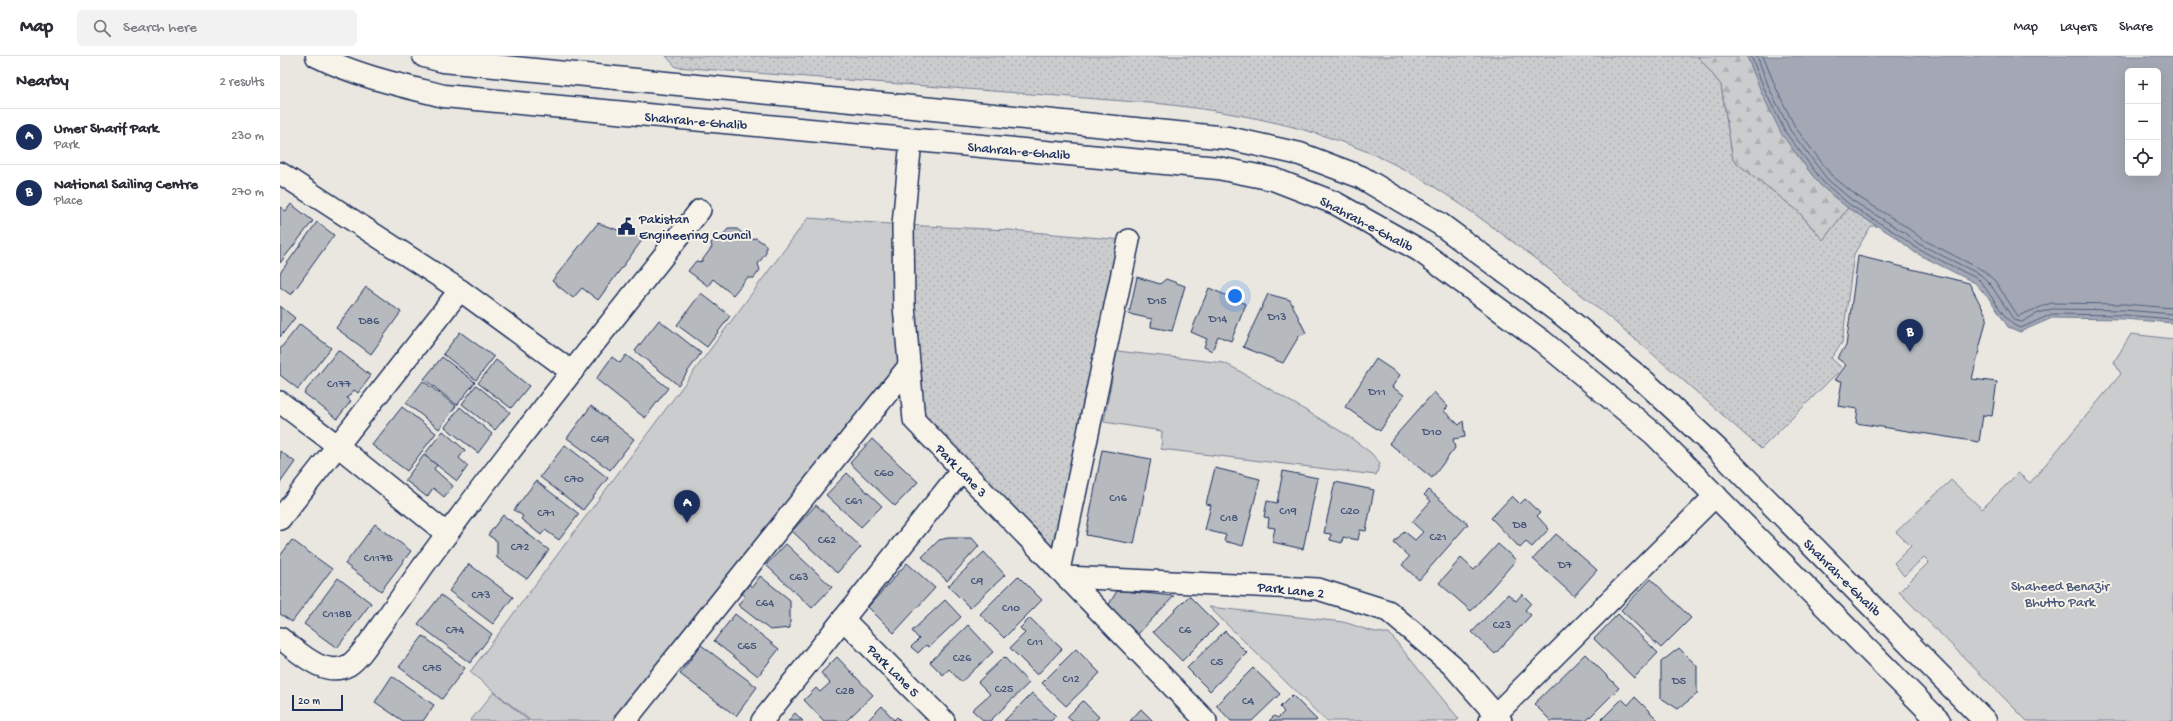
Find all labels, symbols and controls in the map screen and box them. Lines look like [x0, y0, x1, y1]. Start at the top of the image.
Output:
search box [77, 10, 357, 46]
text: Map [20, 16, 53, 39]
icon: search [91, 17, 113, 39]
text: Search here [123, 19, 197, 37]
text: Map [2014, 19, 2038, 36]
text: Layers [2060, 19, 2097, 36]
text: Share [2119, 19, 2153, 36]
map controls [2125, 68, 2161, 176]
button: + [2125, 68, 2161, 104]
text: Nearby [16, 72, 69, 92]
text: 2 results [219, 75, 264, 90]
button: − [2125, 104, 2161, 140]
street label: Shahrah-e-Ghalib [644, 110, 749, 136]
text: Umer Sharif Park [54, 120, 159, 138]
text: A [25, 129, 33, 144]
text: 230 m [231, 129, 264, 144]
text: Park [54, 138, 79, 153]
street label: Shahrah-e-Ghalib [967, 140, 1072, 166]
button: locate [2125, 140, 2161, 176]
text: National Sailing Centre [54, 176, 198, 194]
text: B [26, 185, 32, 200]
text: 270 m [231, 185, 264, 200]
street label: Shahrah-e-Ghalib [1316, 193, 1416, 257]
text: Place [54, 194, 82, 209]
place label: Pakistan Engineering Council [638, 212, 751, 245]
public building icon: Pakistan Engineering Council [616, 216, 636, 236]
your location [1225, 286, 1245, 306]
house number: D15 [1147, 295, 1166, 309]
house number: D13 [1267, 311, 1286, 325]
house number: D14 [1208, 313, 1227, 327]
house number: D86 [358, 315, 380, 329]
pin: B [1897, 319, 1923, 352]
house number: C177 [327, 378, 352, 392]
house number: D11 [1367, 386, 1386, 400]
house number: D10 [1421, 426, 1442, 440]
house number: C69 [591, 433, 609, 447]
street label: Park Lane 3 [930, 441, 990, 502]
house number: C60 [874, 467, 894, 481]
house number: C70 [564, 473, 584, 487]
pin: A [674, 490, 700, 523]
house number: C16 [1109, 492, 1128, 506]
house number: C61 [845, 495, 863, 509]
house number: C19 [1279, 505, 1297, 519]
house number: C20 [1340, 505, 1360, 519]
house number: C71 [537, 507, 555, 521]
house number: C18 [1220, 512, 1238, 526]
house number: D8 [1512, 519, 1528, 533]
house number: C21 [1429, 531, 1447, 545]
house number: C62 [818, 534, 836, 548]
street label: Shahrah-e-Ghalib [1799, 536, 1884, 622]
house number: C72 [511, 541, 529, 555]
house number: C117B [364, 552, 393, 566]
house number: D7 [1557, 559, 1573, 573]
house number: C63 [790, 571, 808, 585]
house number: C9 [971, 575, 983, 589]
street label: Park Lane 2 [1256, 579, 1325, 603]
park label: Shaheed Benazir Bhutto Park [2011, 579, 2110, 612]
house number: C73 [472, 589, 490, 603]
house number: C64 [756, 597, 774, 611]
house number: C10 [1002, 602, 1020, 616]
house number: C118B [323, 608, 352, 622]
house number: C23 [1493, 619, 1511, 633]
house number: C74 [446, 624, 465, 638]
house number: C6 [1179, 624, 1192, 638]
house number: C11 [1027, 636, 1043, 650]
house number: C65 [738, 640, 756, 654]
street label: Park Lane 5 [862, 641, 922, 702]
house number: C26 [953, 652, 972, 666]
house number: C5 [1211, 656, 1223, 670]
house number: C75 [422, 662, 442, 676]
house number: C12 [1062, 673, 1080, 687]
house number: D5 [1671, 675, 1686, 689]
house number: C25 [995, 683, 1013, 697]
house number: C28 [836, 685, 855, 699]
scale bar [292, 693, 343, 712]
house number: C4 [1242, 695, 1254, 709]
text: 20 m [298, 696, 320, 708]

